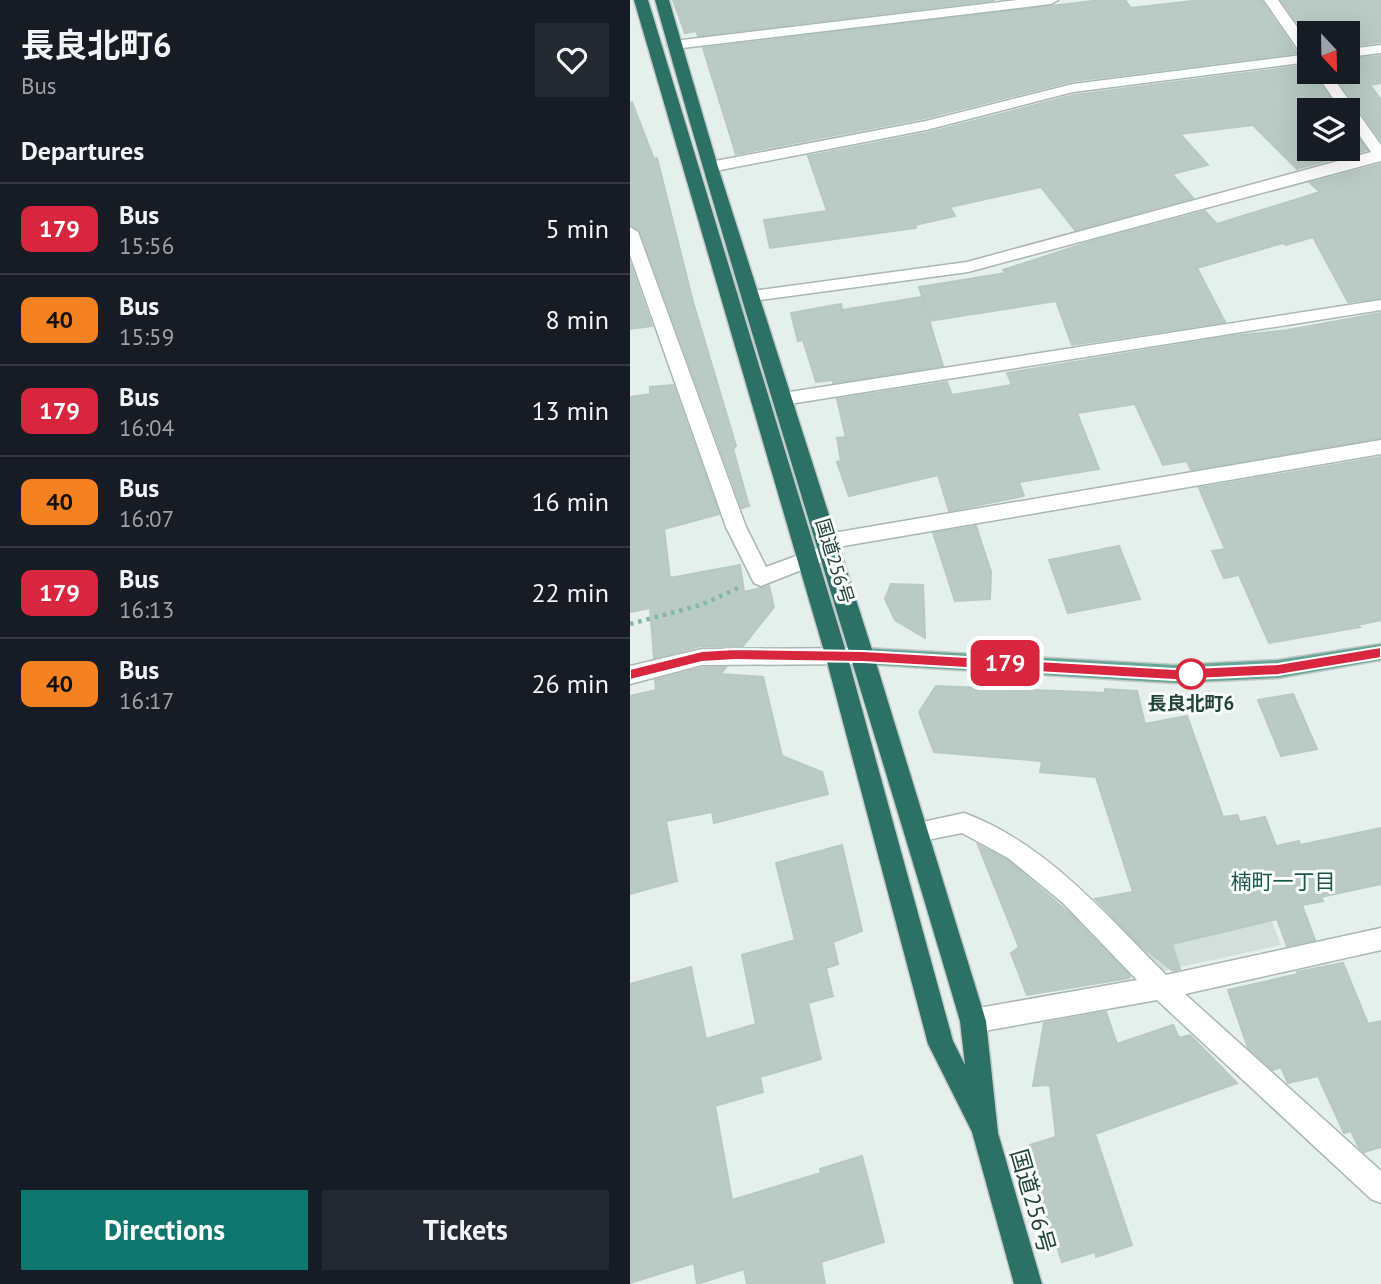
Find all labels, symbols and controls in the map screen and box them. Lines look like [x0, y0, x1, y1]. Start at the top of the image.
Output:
north arrow [1297, 21, 1360, 84]
map controls [1297, 21, 1360, 161]
text: 長良北町6 [21, 23, 172, 66]
button: heart [535, 23, 609, 97]
text: Bus [21, 71, 57, 100]
button: layers [1297, 98, 1360, 161]
text: Departures [21, 134, 144, 167]
text: Bus [119, 198, 159, 231]
text: 5 min [546, 212, 609, 245]
text: 179 [39, 213, 80, 244]
text: 15:56 [119, 231, 174, 260]
text: Bus [119, 289, 159, 322]
text: 8 min [546, 303, 609, 336]
text: 40 [46, 304, 73, 335]
text: 15:59 [119, 322, 174, 351]
text: Bus [119, 380, 159, 413]
text: 13 min [531, 394, 609, 427]
text: 179 [39, 395, 80, 426]
text: 16:04 [119, 413, 174, 442]
text: Bus [119, 471, 159, 504]
text: 16 min [531, 485, 609, 518]
text: 40 [46, 486, 73, 517]
text: 16:07 [119, 504, 174, 533]
street label: 国道256号 [811, 515, 859, 607]
text: Bus [119, 562, 159, 595]
text: 22 min [531, 576, 609, 609]
text: 179 [39, 577, 80, 608]
text: 16:13 [119, 595, 174, 624]
line badge: 179 [965, 640, 1045, 686]
text: 179 [985, 647, 1025, 678]
text: Bus [119, 653, 159, 686]
marker: 長良北町6 [1176, 659, 1206, 689]
text: 26 min [531, 667, 609, 700]
text: 40 [46, 668, 73, 699]
text: 16:17 [119, 686, 174, 715]
place label: 長良北町6 [1148, 691, 1234, 715]
district label: 楠町一丁目 [1231, 868, 1336, 895]
street label: 国道256号 [1005, 1146, 1062, 1256]
button: Directions [21, 1190, 308, 1270]
button: Tickets [322, 1190, 609, 1270]

